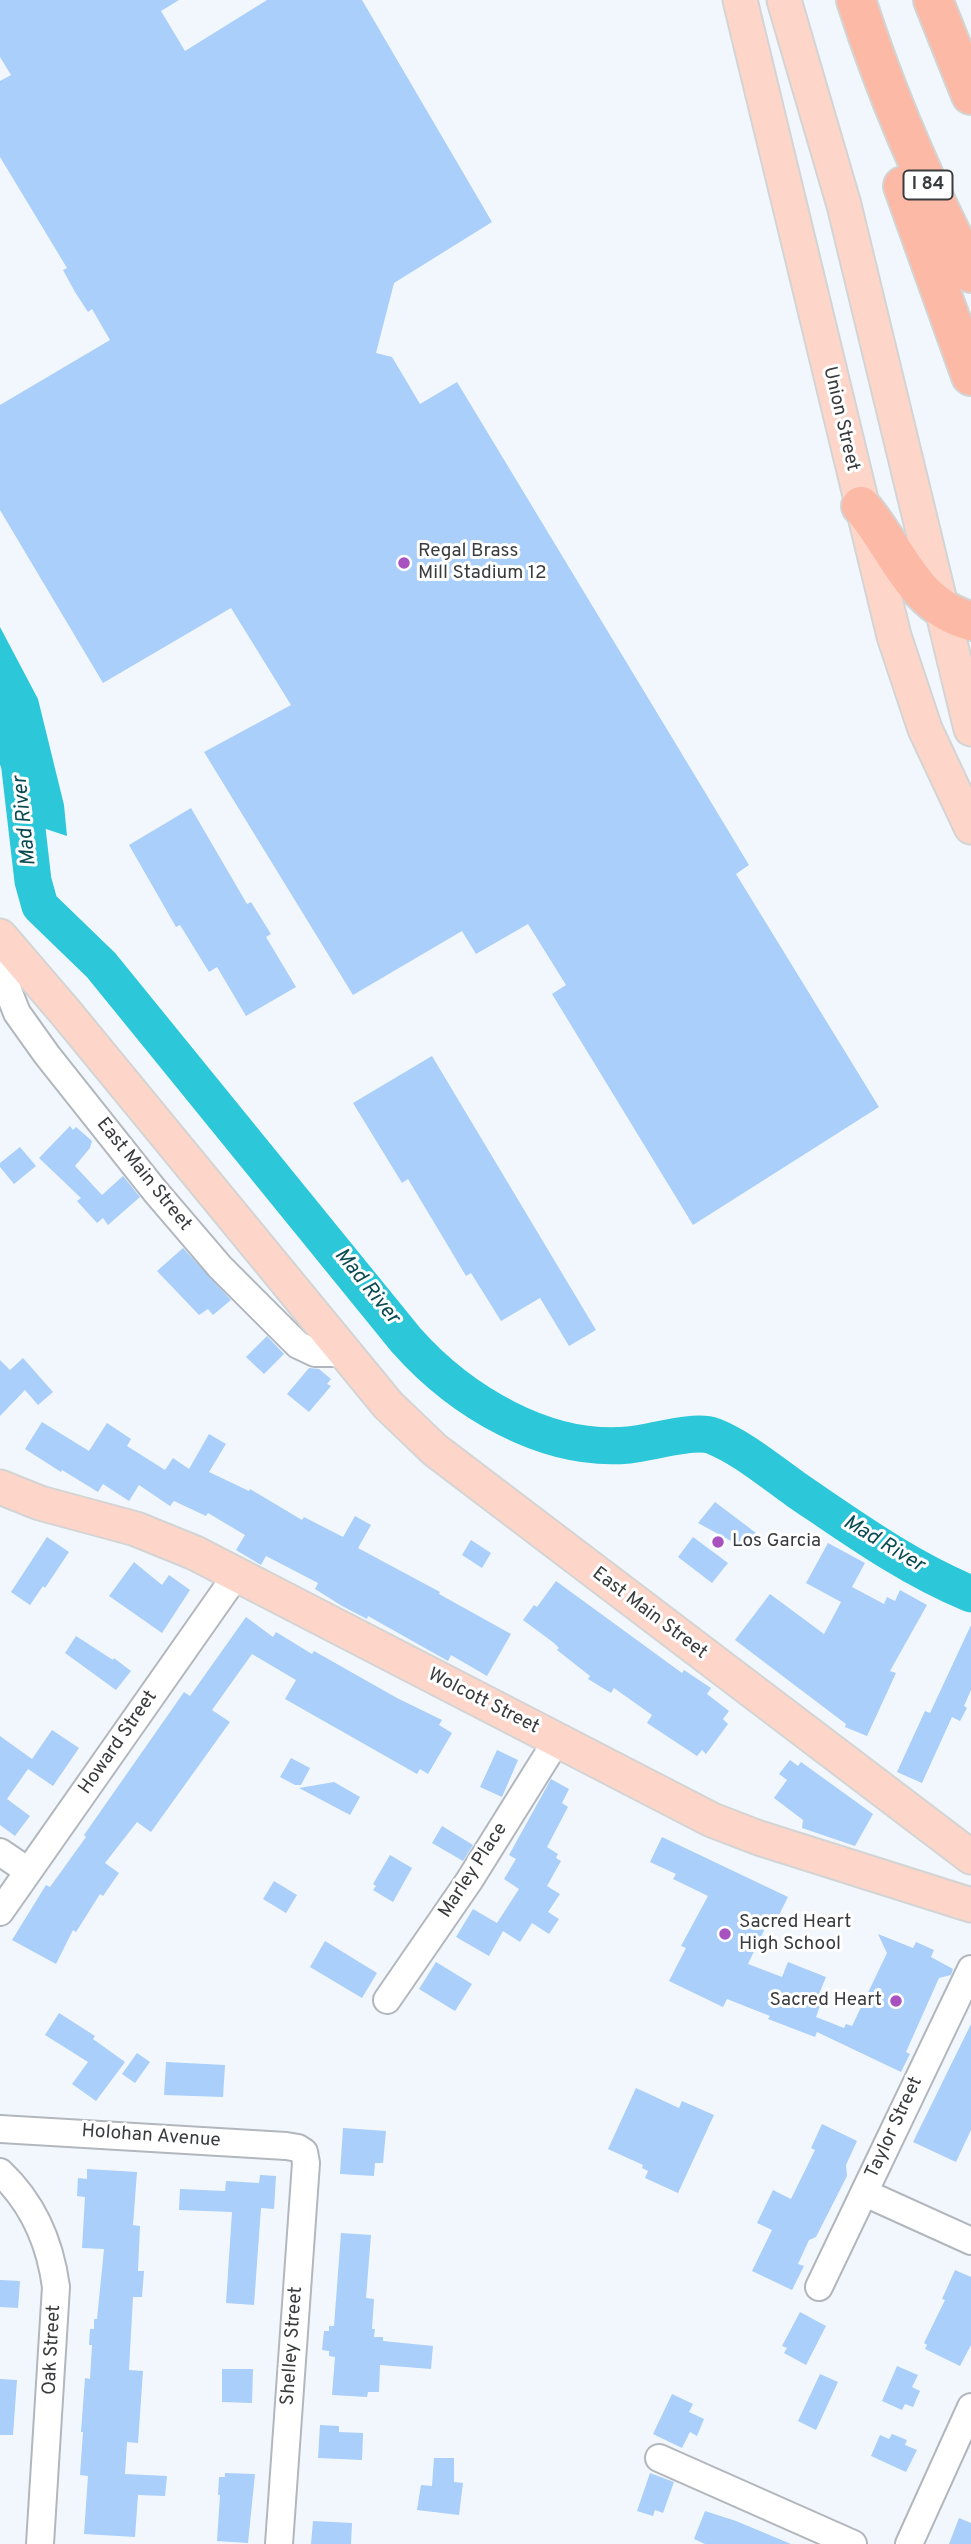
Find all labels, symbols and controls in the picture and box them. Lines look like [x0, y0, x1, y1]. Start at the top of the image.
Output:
road number: I 84 [904, 170, 953, 200]
street label: Union Street [817, 365, 863, 473]
place label: Regal Brass Mill Stadium 12 [418, 541, 547, 585]
marker: Regal Brass Mill Stadium 12 [396, 555, 412, 571]
water label: Mad River [9, 775, 43, 867]
street label: East Main Street [91, 1114, 195, 1236]
water label: Mad River [328, 1244, 404, 1330]
water label: Mad River [838, 1511, 928, 1579]
place label: Los Garcia [732, 1531, 821, 1553]
marker: Los Garcia [710, 1534, 726, 1550]
street label: East Main Street [587, 1563, 711, 1665]
street label: Wolcott Street [423, 1664, 543, 1740]
street label: Howard Street [75, 1687, 163, 1799]
street label: Marley Place [435, 1819, 513, 1923]
place label: Sacred Heart High School [739, 1912, 851, 1956]
marker: Sacred Heart High School [717, 1926, 733, 1942]
place label: Sacred Heart [770, 1990, 882, 2012]
marker: Sacred Heart [888, 1993, 904, 2009]
street label: Taylor Street [862, 2074, 928, 2182]
street label: Holohan Avenue [81, 2121, 221, 2153]
street label: Shelley Street [277, 2286, 309, 2406]
street label: Oak Street [39, 2304, 67, 2396]

